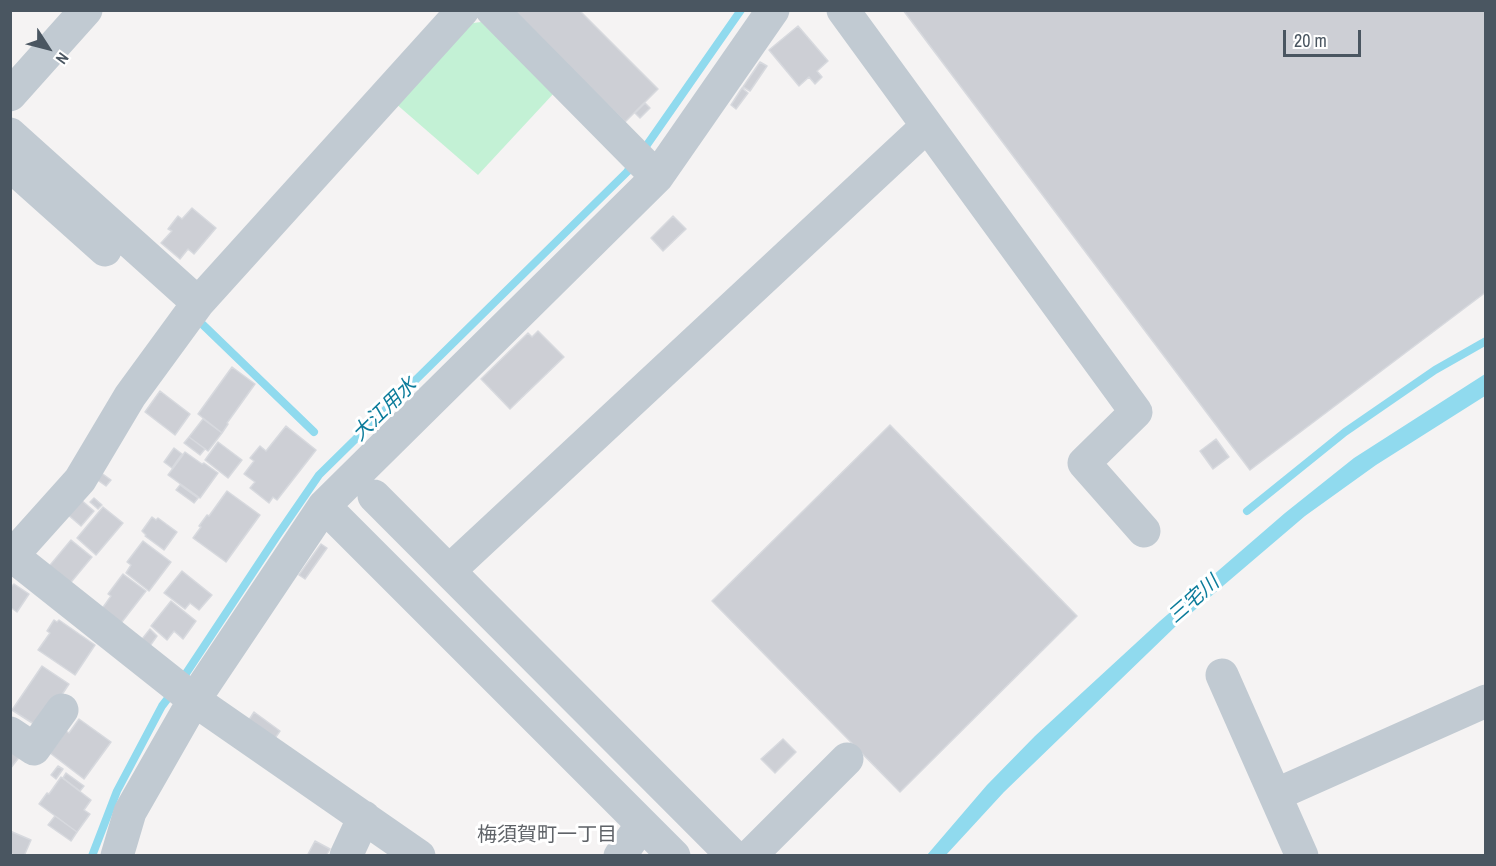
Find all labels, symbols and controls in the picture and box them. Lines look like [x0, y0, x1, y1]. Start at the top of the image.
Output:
north arrow [18, 18, 78, 78]
scale bar [1286, 18, 1364, 56]
text: 20 m [1294, 28, 1327, 53]
text: N [51, 48, 74, 69]
water label: 大江用水 [348, 374, 422, 446]
water label: 三宅川 [1163, 571, 1225, 629]
district label: 梅須賀町一丁目 [477, 824, 617, 848]

